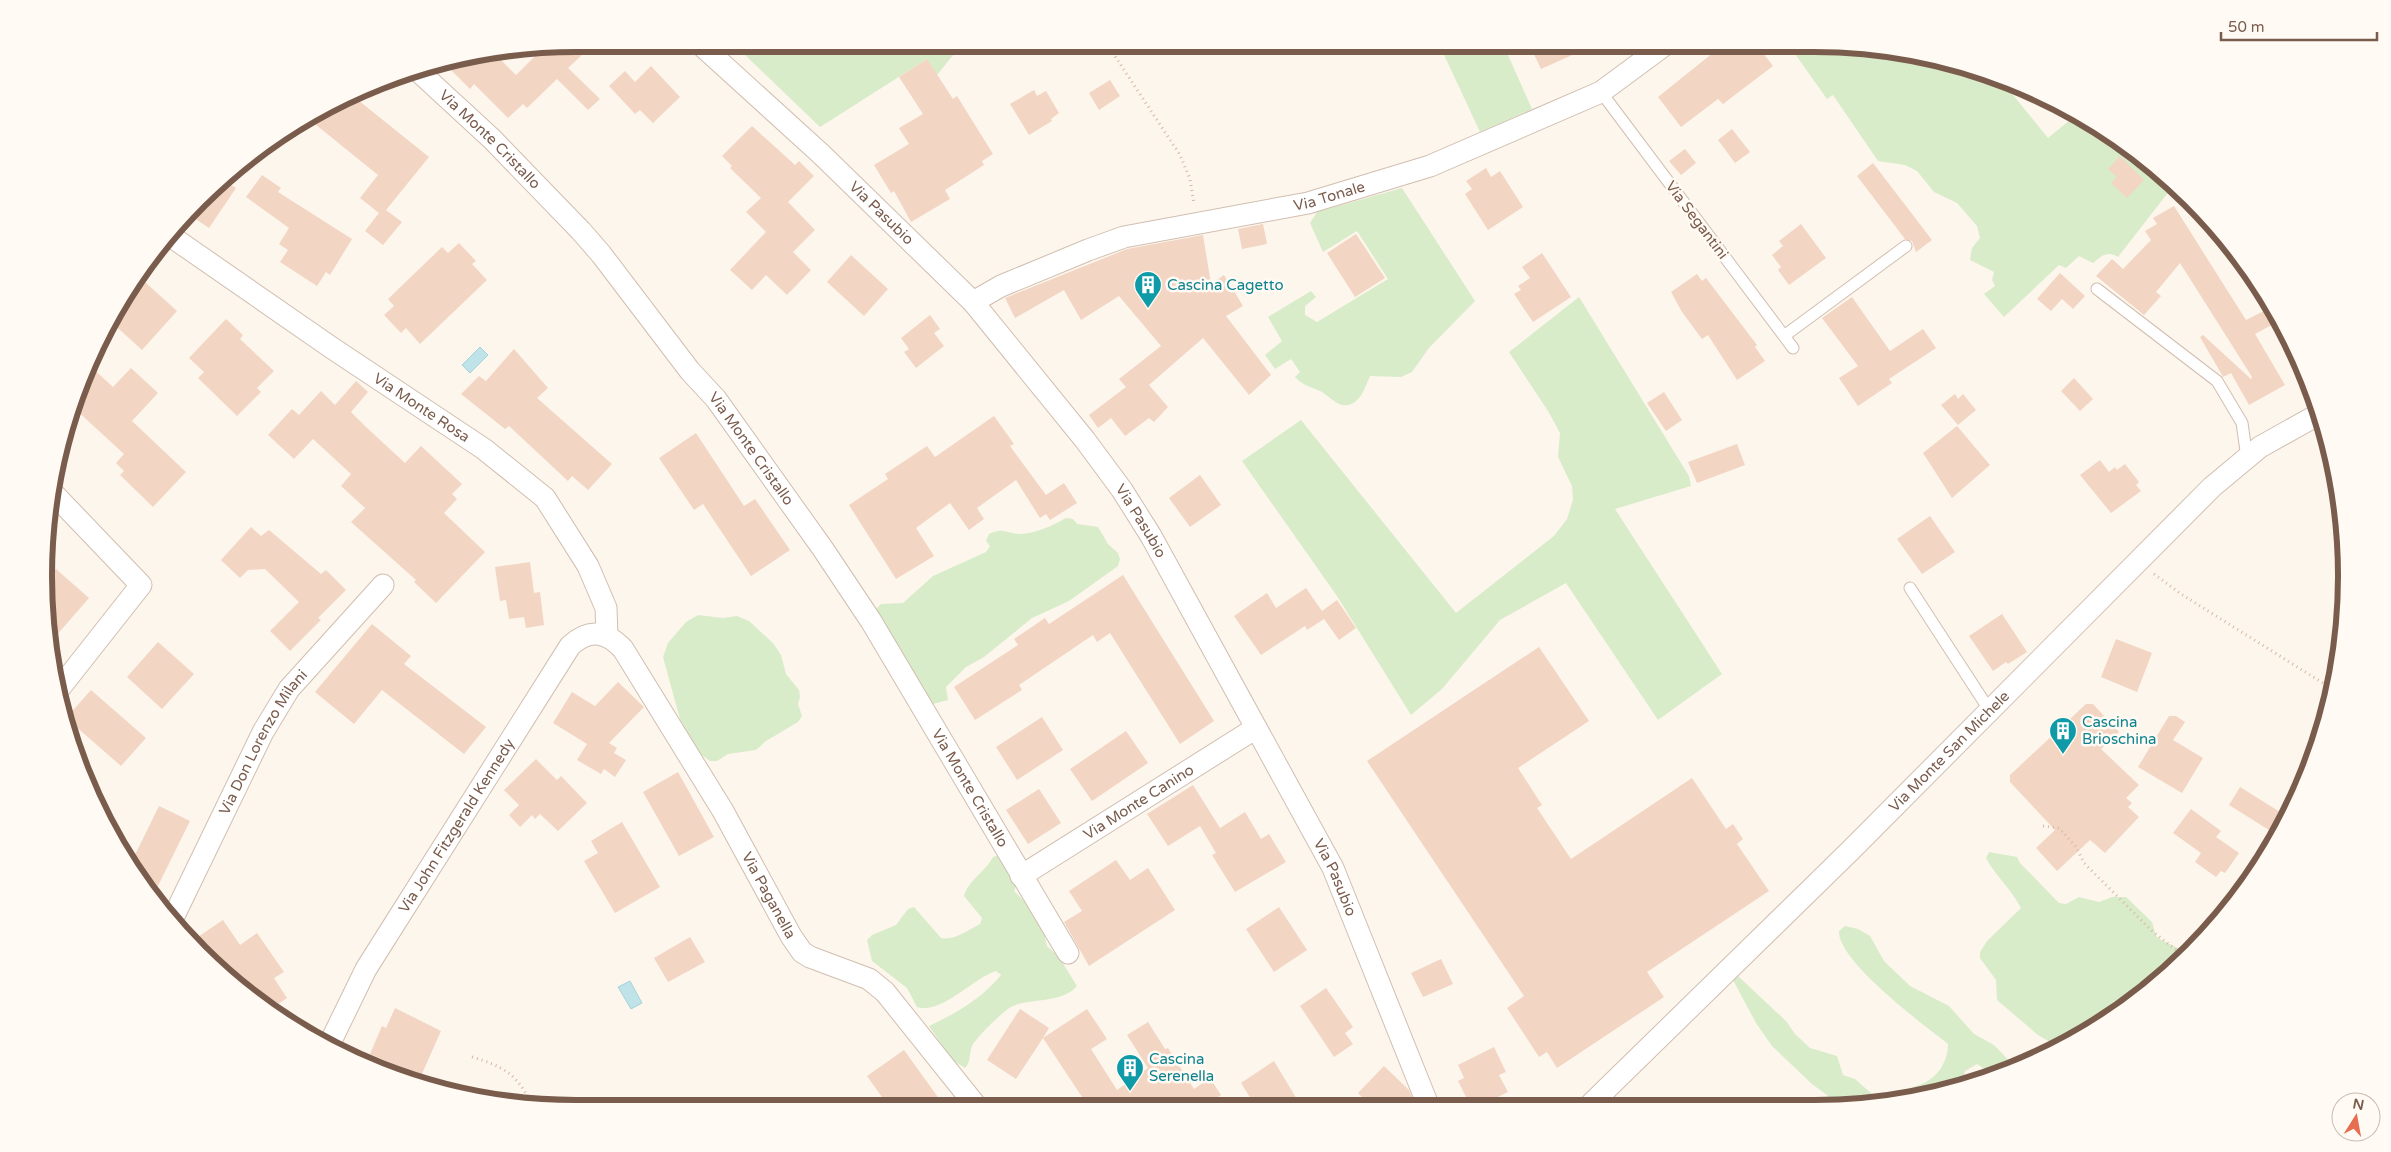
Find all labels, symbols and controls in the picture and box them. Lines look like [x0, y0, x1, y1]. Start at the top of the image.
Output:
scale bar [2221, 10, 2377, 42]
text: 50 m [2228, 18, 2265, 36]
street label: Via Monte Cristallo [435, 86, 544, 193]
street label: Via Pasubio [845, 177, 918, 248]
street label: Via Tonale [1292, 177, 1367, 214]
street label: Via Segantini [1662, 177, 1732, 263]
building icon: Cascina Cagetto [1133, 270, 1163, 309]
place label: Cascina Cagetto [1167, 276, 1284, 294]
street label: Via Monte Rosa [370, 369, 473, 446]
street label: Via Monte Cristallo [705, 388, 798, 509]
street label: Via Pasubio [1112, 480, 1170, 561]
street label: Via Don Lorenzo Milani [215, 666, 311, 818]
street label: Via Monte San Michele [1885, 687, 2013, 816]
place label: Cascina Brioschina [2082, 713, 2157, 748]
building icon: Cascina Brioschina [2048, 716, 2078, 755]
street label: Via Monte Cristallo [928, 726, 1012, 850]
street label: Via John Fitzgerald Kennedy [395, 735, 518, 916]
street label: Via Monte Canino [1080, 761, 1197, 843]
street label: Via Pasubio [1310, 835, 1360, 919]
street label: Via Paganella [738, 849, 800, 942]
place label: Cascina Serenella [1149, 1050, 1214, 1085]
building icon: Cascina Serenella [1115, 1053, 1145, 1092]
north arrow [2331, 1092, 2381, 1142]
text: N [2351, 1095, 2366, 1114]

